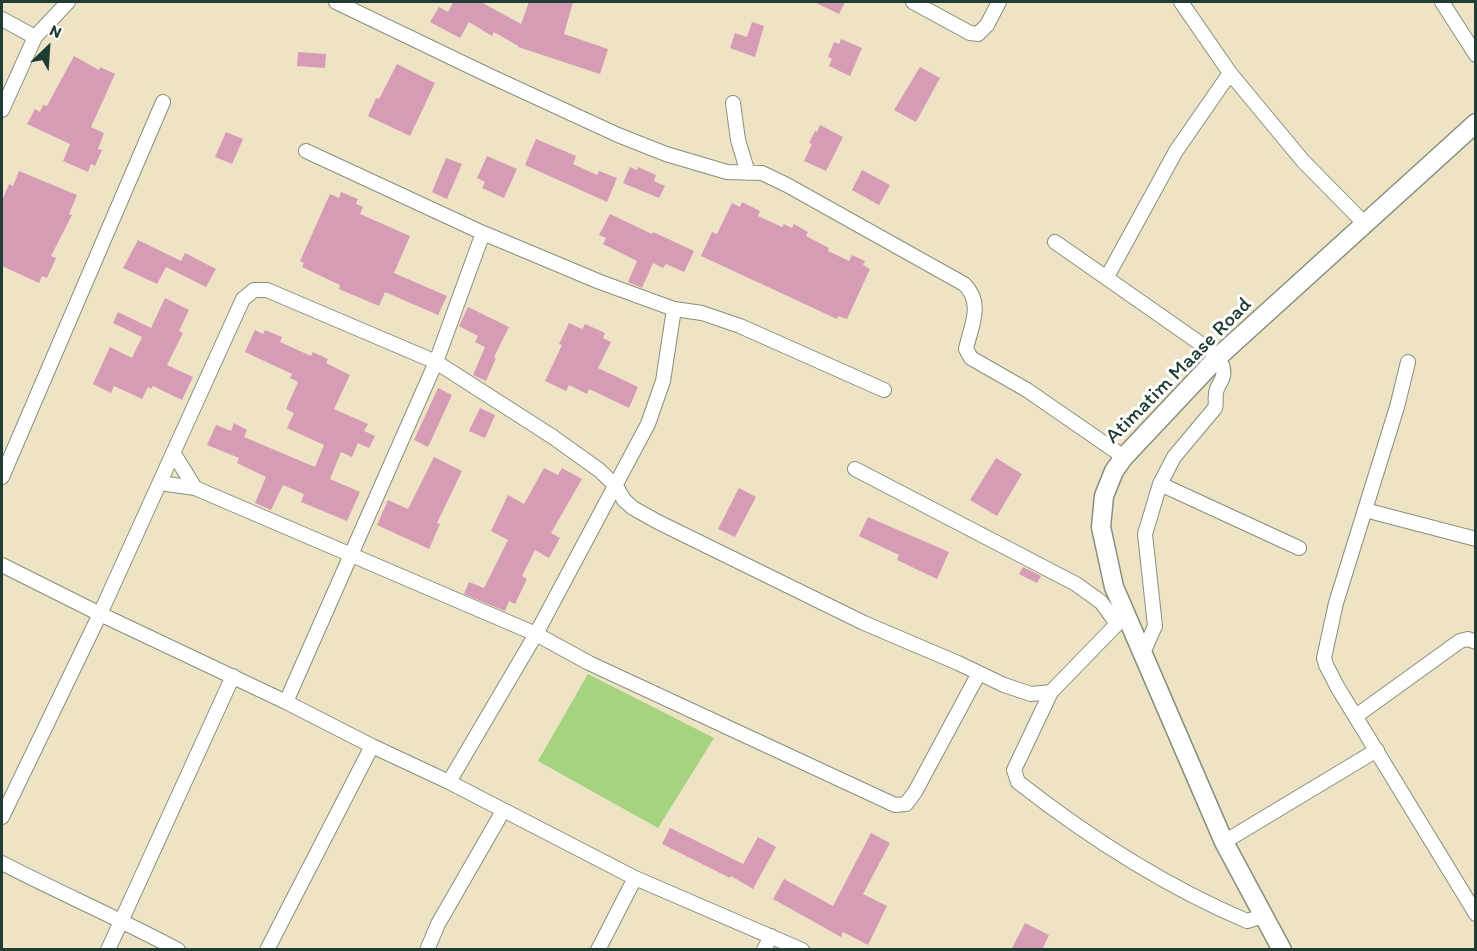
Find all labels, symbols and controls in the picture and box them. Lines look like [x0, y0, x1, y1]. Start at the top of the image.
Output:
north arrow [18, 18, 78, 78]
text: N [47, 20, 65, 42]
street label: Atimatim Maase Road [1101, 293, 1257, 449]

